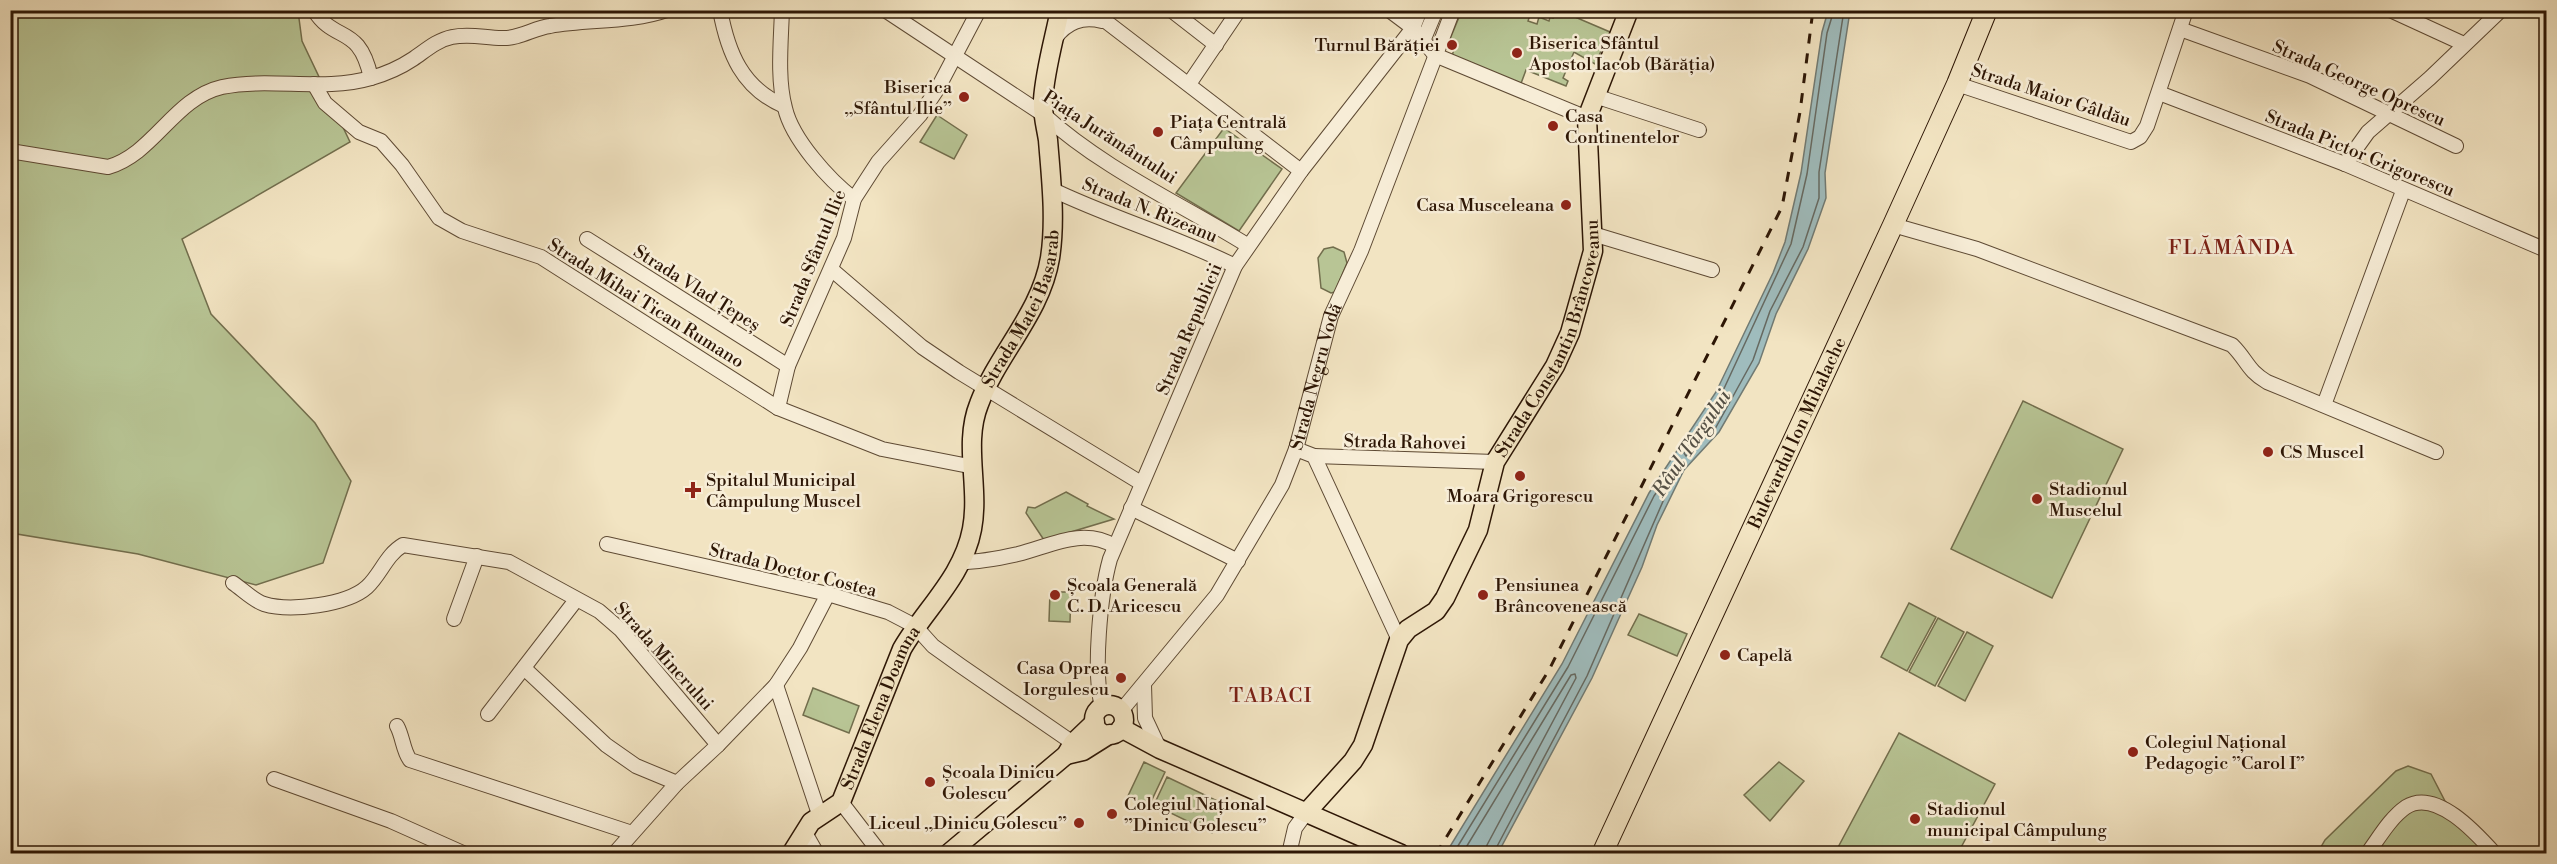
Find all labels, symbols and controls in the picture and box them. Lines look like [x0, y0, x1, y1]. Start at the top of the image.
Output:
place label: Biserica Sfântul Apostol Iacob (Bărăția) [1528, 32, 1715, 76]
place label: Turnul Bărăției [1315, 34, 1440, 57]
street label: Strada George Oprescu [2269, 35, 2450, 132]
marker: Turnul Bărăției [1445, 38, 1459, 52]
marker: Biserica Sfântul Apostol Iacob (Bărăția) [1510, 46, 1524, 60]
street label: Strada Maior Gâldău [1968, 59, 2134, 132]
place label: Biserica „Sfântul Ilie” [844, 76, 953, 120]
street label: Piața Jurământului [1038, 85, 1181, 189]
marker: Biserica „Sfântul Ilie” [957, 90, 971, 104]
place label: Casa Continentelor [1565, 105, 1680, 149]
street label: Strada Pictor Grigorescu [2262, 105, 2459, 202]
place label: Piața Centrală Câmpulung [1170, 111, 1288, 155]
marker: Casa Continentelor [1546, 119, 1560, 133]
marker: Piața Centrală Câmpulung [1151, 125, 1165, 139]
street label: Strada N. Rizeanu [1079, 173, 1222, 248]
street label: Strada Sfântul Ilie [775, 186, 851, 330]
place label: Casa Musceleana [1416, 194, 1555, 217]
marker: Casa Musceleana [1559, 198, 1573, 212]
street label: Strada Constantin Brâncoveanu [1490, 218, 1605, 462]
street label: Strada Matei Basarab [977, 229, 1065, 392]
street label: Strada Mihai Tican Rumano [543, 233, 748, 373]
district label: FLĂMÂNDA [2168, 235, 2296, 261]
street label: Strada Vlad Țepeș [629, 240, 765, 337]
street label: Strada Republicii [1151, 260, 1228, 399]
street label: Strada Negru Vodă [1285, 298, 1348, 453]
street label: Bulevardul Ion Mihalache [1743, 334, 1852, 534]
water label: Râul Târgului [1647, 385, 1738, 503]
street label: Strada Rahovei [1343, 430, 1467, 455]
place label: CS Muscel [2280, 441, 2365, 464]
marker: CS Muscel [2261, 445, 2275, 459]
place label: Spitalul Municipal Câmpulung Muscel [706, 469, 861, 513]
marker: Moara Grigorescu [1513, 469, 1527, 483]
place label: Stadionul Muscelul [2049, 478, 2128, 522]
marker: Spitalul Municipal Câmpulung Muscel [684, 481, 702, 499]
place label: Moara Grigorescu [1447, 485, 1594, 508]
marker: Stadionul Muscelul [2030, 492, 2044, 506]
street label: Strada Doctor Costea [706, 538, 880, 603]
place label: Școala Generală C. D. Aricescu [1067, 574, 1198, 618]
place label: Pensiunea Brâncovenească [1494, 574, 1628, 618]
marker: Școala Generală C. D. Aricescu [1048, 588, 1062, 602]
marker: Pensiunea Brâncovenească [1476, 588, 1490, 602]
street label: Strada Minerului [609, 597, 718, 715]
street label: Strada Elena Doamna [836, 621, 926, 793]
place label: Capelă [1737, 644, 1793, 667]
marker: Capelă [1718, 648, 1732, 662]
place label: Casa Oprea Iorgulescu [1017, 657, 1110, 701]
marker: Casa Oprea Iorgulescu [1114, 671, 1128, 685]
district label: TABACI [1229, 684, 1313, 709]
place label: Colegiul Național Pedagogic ”Carol I” [2145, 731, 2305, 775]
marker: Colegiul Național Pedagogic ”Carol I” [2126, 745, 2140, 759]
place label: Școala Dinicu Golescu [942, 761, 1055, 805]
marker: Școala Dinicu Golescu [923, 775, 937, 789]
place label: Colegiul Național ”Dinicu Golescu” [1124, 793, 1267, 837]
place label: Stadionul municipal Câmpulung [1927, 798, 2107, 842]
marker: Colegiul Național ”Dinicu Golescu” [1105, 807, 1119, 821]
place label: Liceul „Dinicu Golescu” [869, 812, 1067, 835]
marker: Stadionul municipal Câmpulung [1908, 812, 1922, 826]
marker: Liceul „Dinicu Golescu” [1072, 816, 1086, 830]

